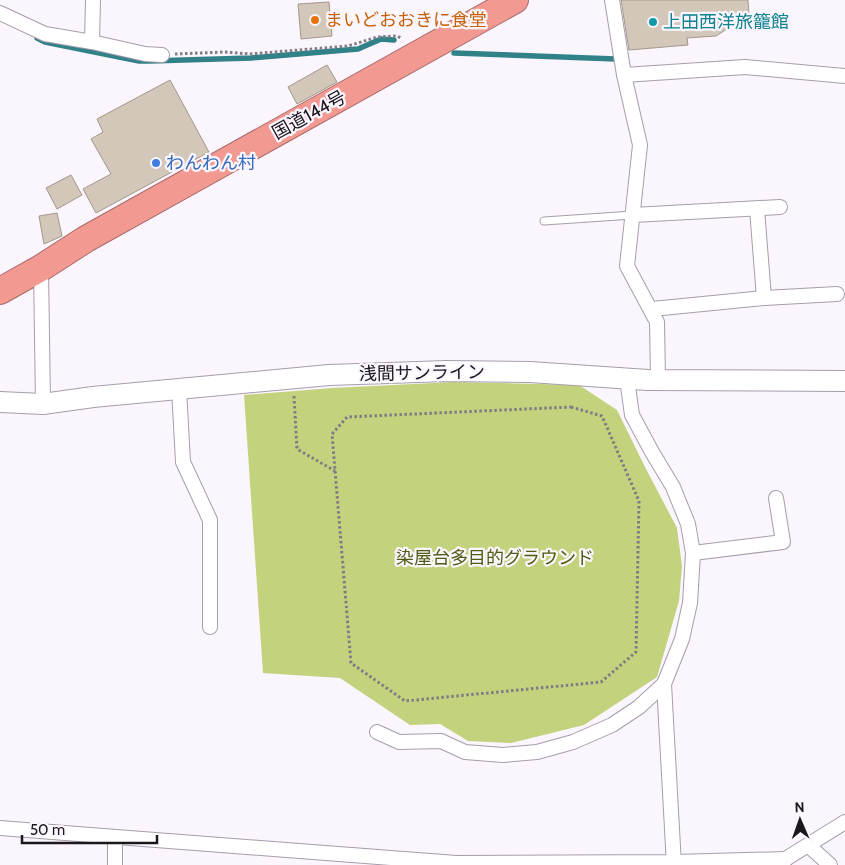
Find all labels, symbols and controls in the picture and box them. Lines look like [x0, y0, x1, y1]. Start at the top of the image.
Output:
place label: まいどおおきに食堂 [325, 9, 487, 31]
place label: 上田西洋旅籠館 [663, 11, 789, 33]
marker: まいどおおきに食堂 [309, 14, 321, 26]
marker: 上田西洋旅籠館 [647, 16, 659, 28]
street label: 国道144号 [268, 86, 350, 144]
place label: わんわん村 [166, 152, 256, 174]
marker: わんわん村 [150, 157, 162, 169]
street label: 浅間サンライン [359, 361, 485, 385]
park label: 染屋台多目的グラウンド [396, 547, 594, 569]
north arrow [775, 795, 825, 845]
text: N [794, 798, 805, 816]
scale bar [22, 812, 158, 844]
text: 50 m [30, 821, 65, 839]

